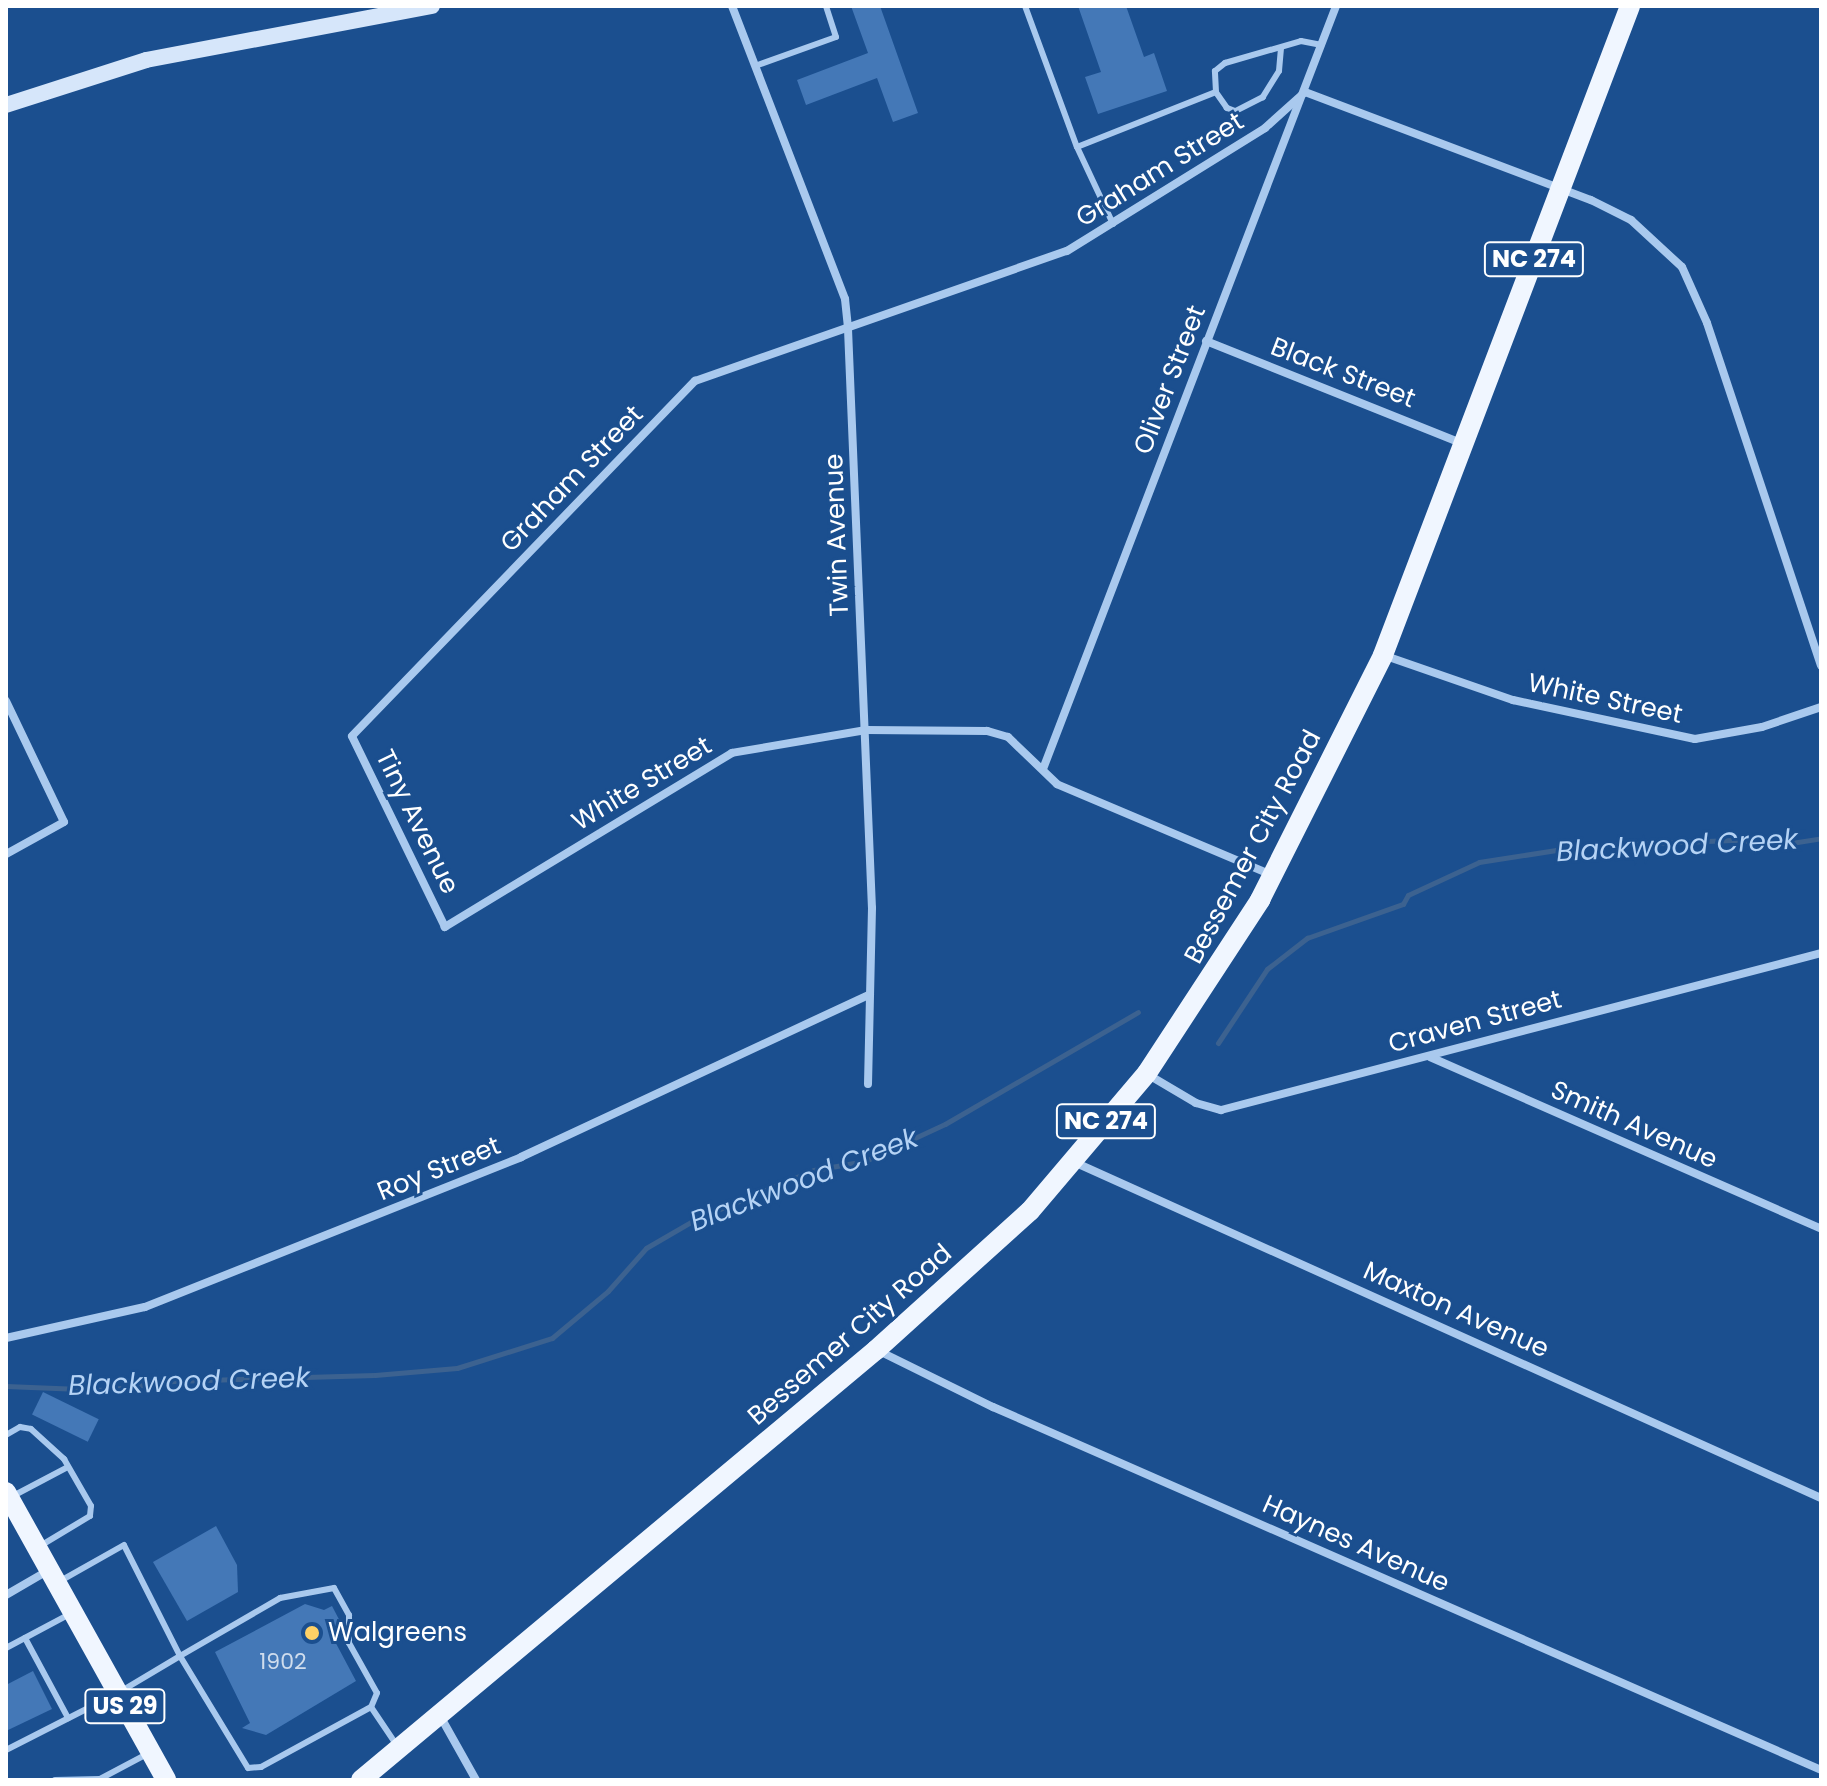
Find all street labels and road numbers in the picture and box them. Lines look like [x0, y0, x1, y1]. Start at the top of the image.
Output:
street label: Graham Street [1071, 106, 1249, 234]
road number: NC 274 [1482, 239, 1586, 279]
street label: Oliver Street [1127, 301, 1213, 459]
street label: Black Street [1266, 331, 1420, 415]
street label: Graham Street [494, 399, 650, 559]
street label: Twin Avenue [819, 453, 855, 617]
street label: White Street [1525, 667, 1685, 731]
street label: Bessemer City Road [1178, 725, 1328, 969]
street label: White Street [567, 730, 717, 838]
street label: Tiny Avenue [369, 745, 465, 899]
street label: Craven Street [1385, 984, 1565, 1060]
street label: Smith Avenue [1546, 1074, 1722, 1176]
road number: NC 274 [1054, 1101, 1158, 1141]
street label: Roy Street [373, 1130, 505, 1208]
street label: Bessemer City Road [742, 1238, 958, 1432]
street label: Maxton Avenue [1358, 1255, 1554, 1365]
street label: Haynes Avenue [1258, 1489, 1454, 1599]
road number: US 29 [83, 1686, 167, 1726]

